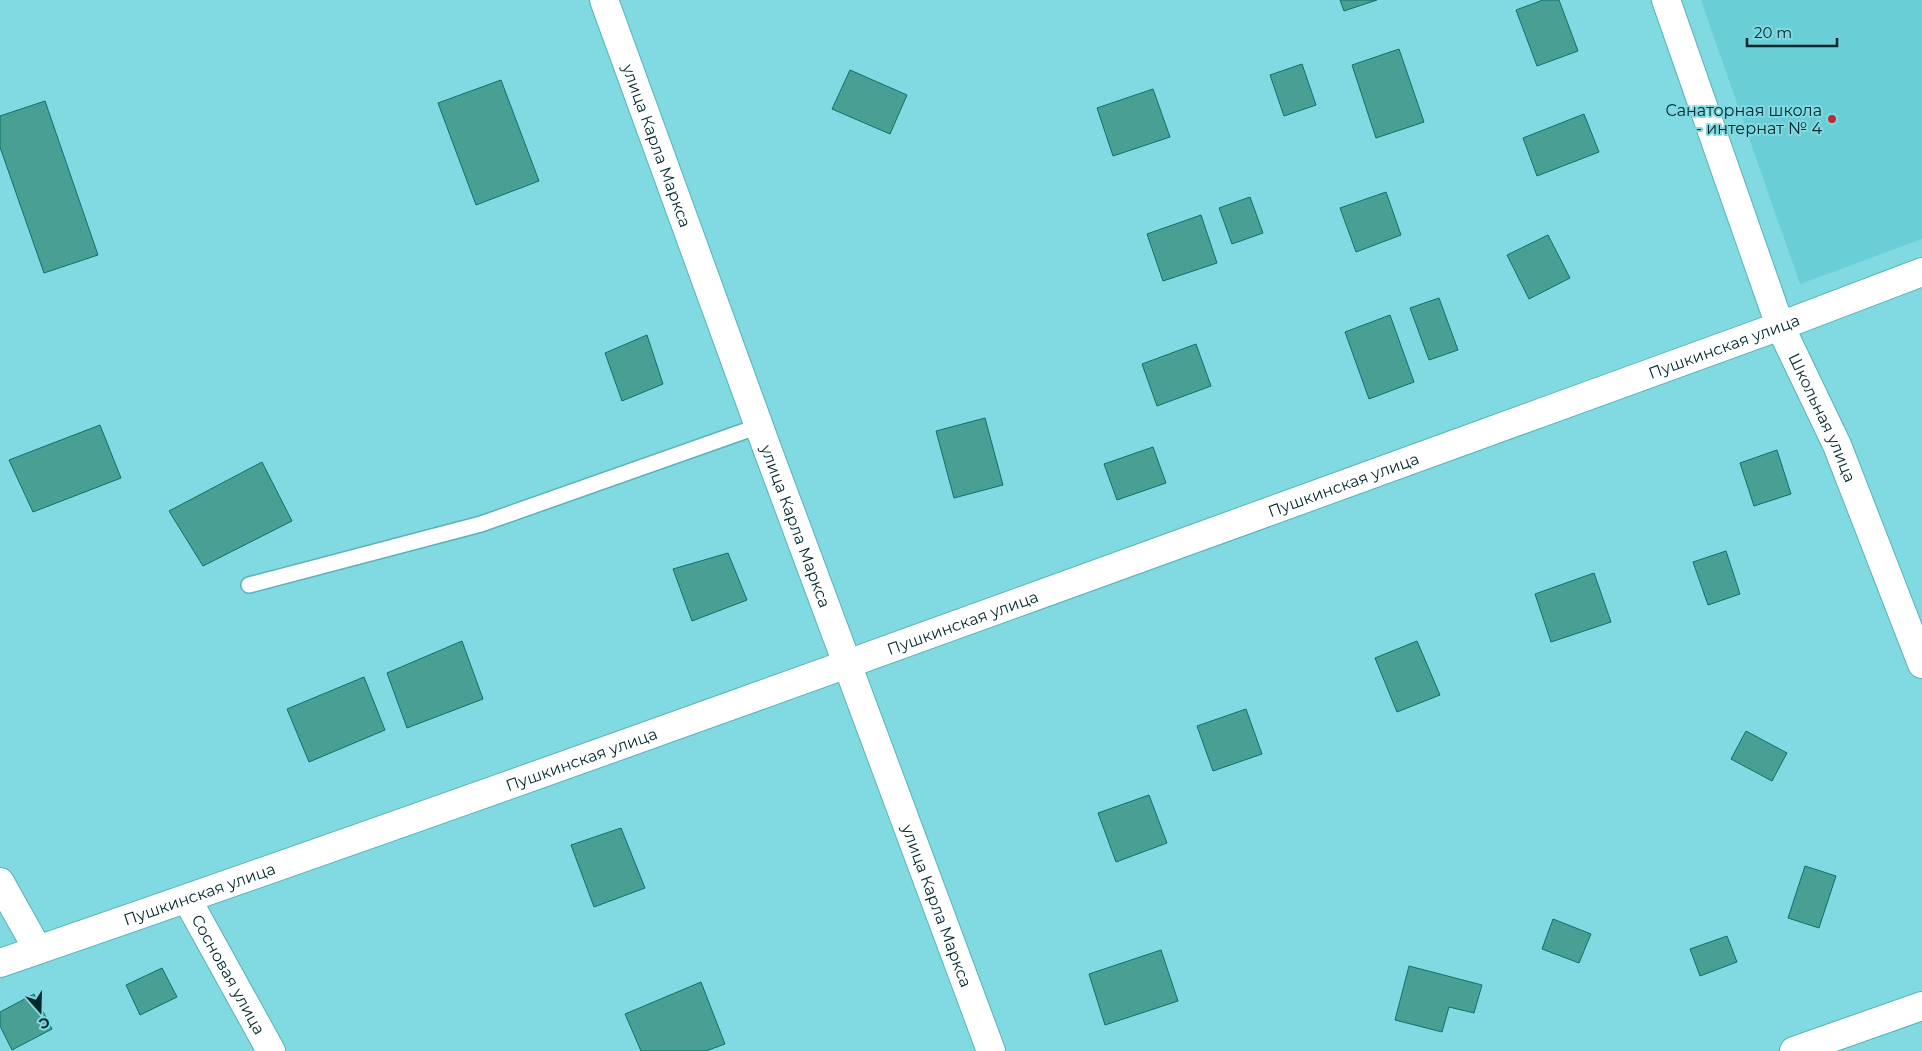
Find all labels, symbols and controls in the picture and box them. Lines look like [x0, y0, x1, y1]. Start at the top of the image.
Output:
scale bar [1747, 15, 1837, 47]
text: 20 m [1754, 23, 1792, 42]
street label: улица Карла Маркса [618, 61, 695, 230]
place label: Санаторная школа - интернат № 4 [1665, 101, 1822, 138]
marker: Санаторная школа - интернат № 4 [1826, 113, 1838, 125]
street label: Пушкинская улица [1646, 310, 1802, 383]
street label: Школьная улица [1784, 350, 1859, 485]
street label: улица Карла Маркса [756, 441, 834, 610]
street label: Пушкинская улица [1265, 449, 1422, 521]
street label: Пушкинская улица [884, 587, 1041, 659]
street label: Пушкинская улица [503, 724, 660, 795]
street label: улица Карла Маркса [897, 821, 975, 990]
street label: Пушкинская улица [121, 859, 278, 930]
street label: Сосновая улица [187, 911, 269, 1038]
north arrow [15, 986, 65, 1036]
text: С [37, 1013, 52, 1033]

